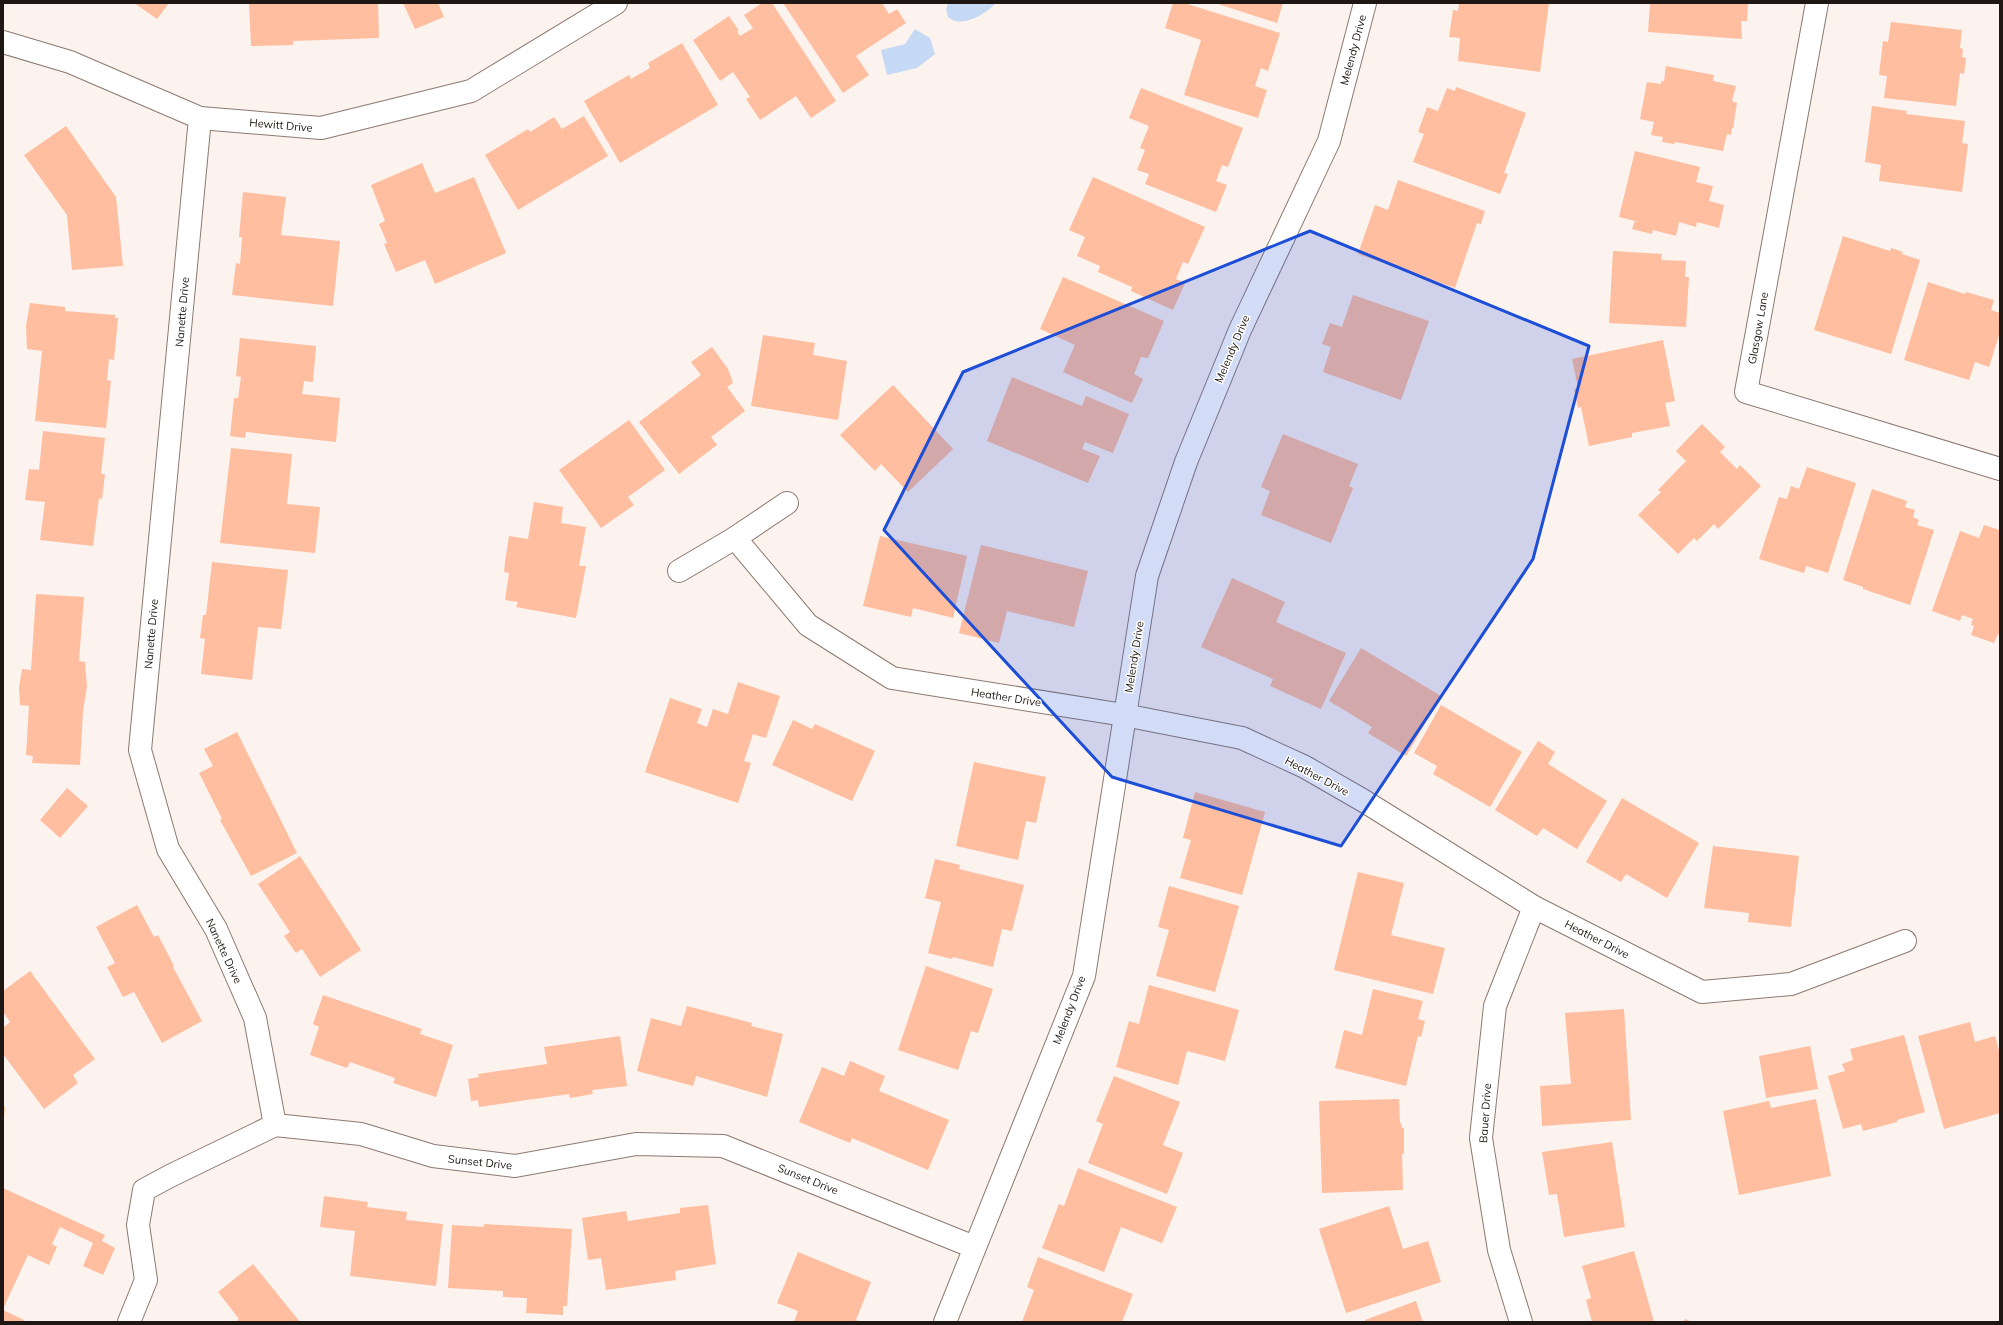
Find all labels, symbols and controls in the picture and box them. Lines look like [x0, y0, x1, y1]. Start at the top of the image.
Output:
street label: Melendy Drive [1337, 13, 1369, 87]
street label: Hewitt Drive [249, 115, 313, 135]
street label: Nanette Drive [172, 276, 192, 348]
street label: Glasgow Lane [1745, 291, 1771, 365]
street label: Melendy Drive [1211, 313, 1253, 385]
street label: Nanette Drive [141, 598, 161, 670]
street label: Melendy Drive [1121, 620, 1147, 694]
street label: Heather Drive [970, 685, 1042, 709]
street label: Heather Drive [1282, 753, 1352, 799]
street label: Nanette Drive [203, 916, 245, 986]
street label: Heather Drive [1562, 917, 1632, 961]
street label: Melendy Drive [1049, 974, 1089, 1046]
street label: Bauer Drive [1476, 1083, 1494, 1143]
street label: Sunset Drive [447, 1152, 513, 1172]
street label: Sunset Drive [776, 1160, 840, 1198]

